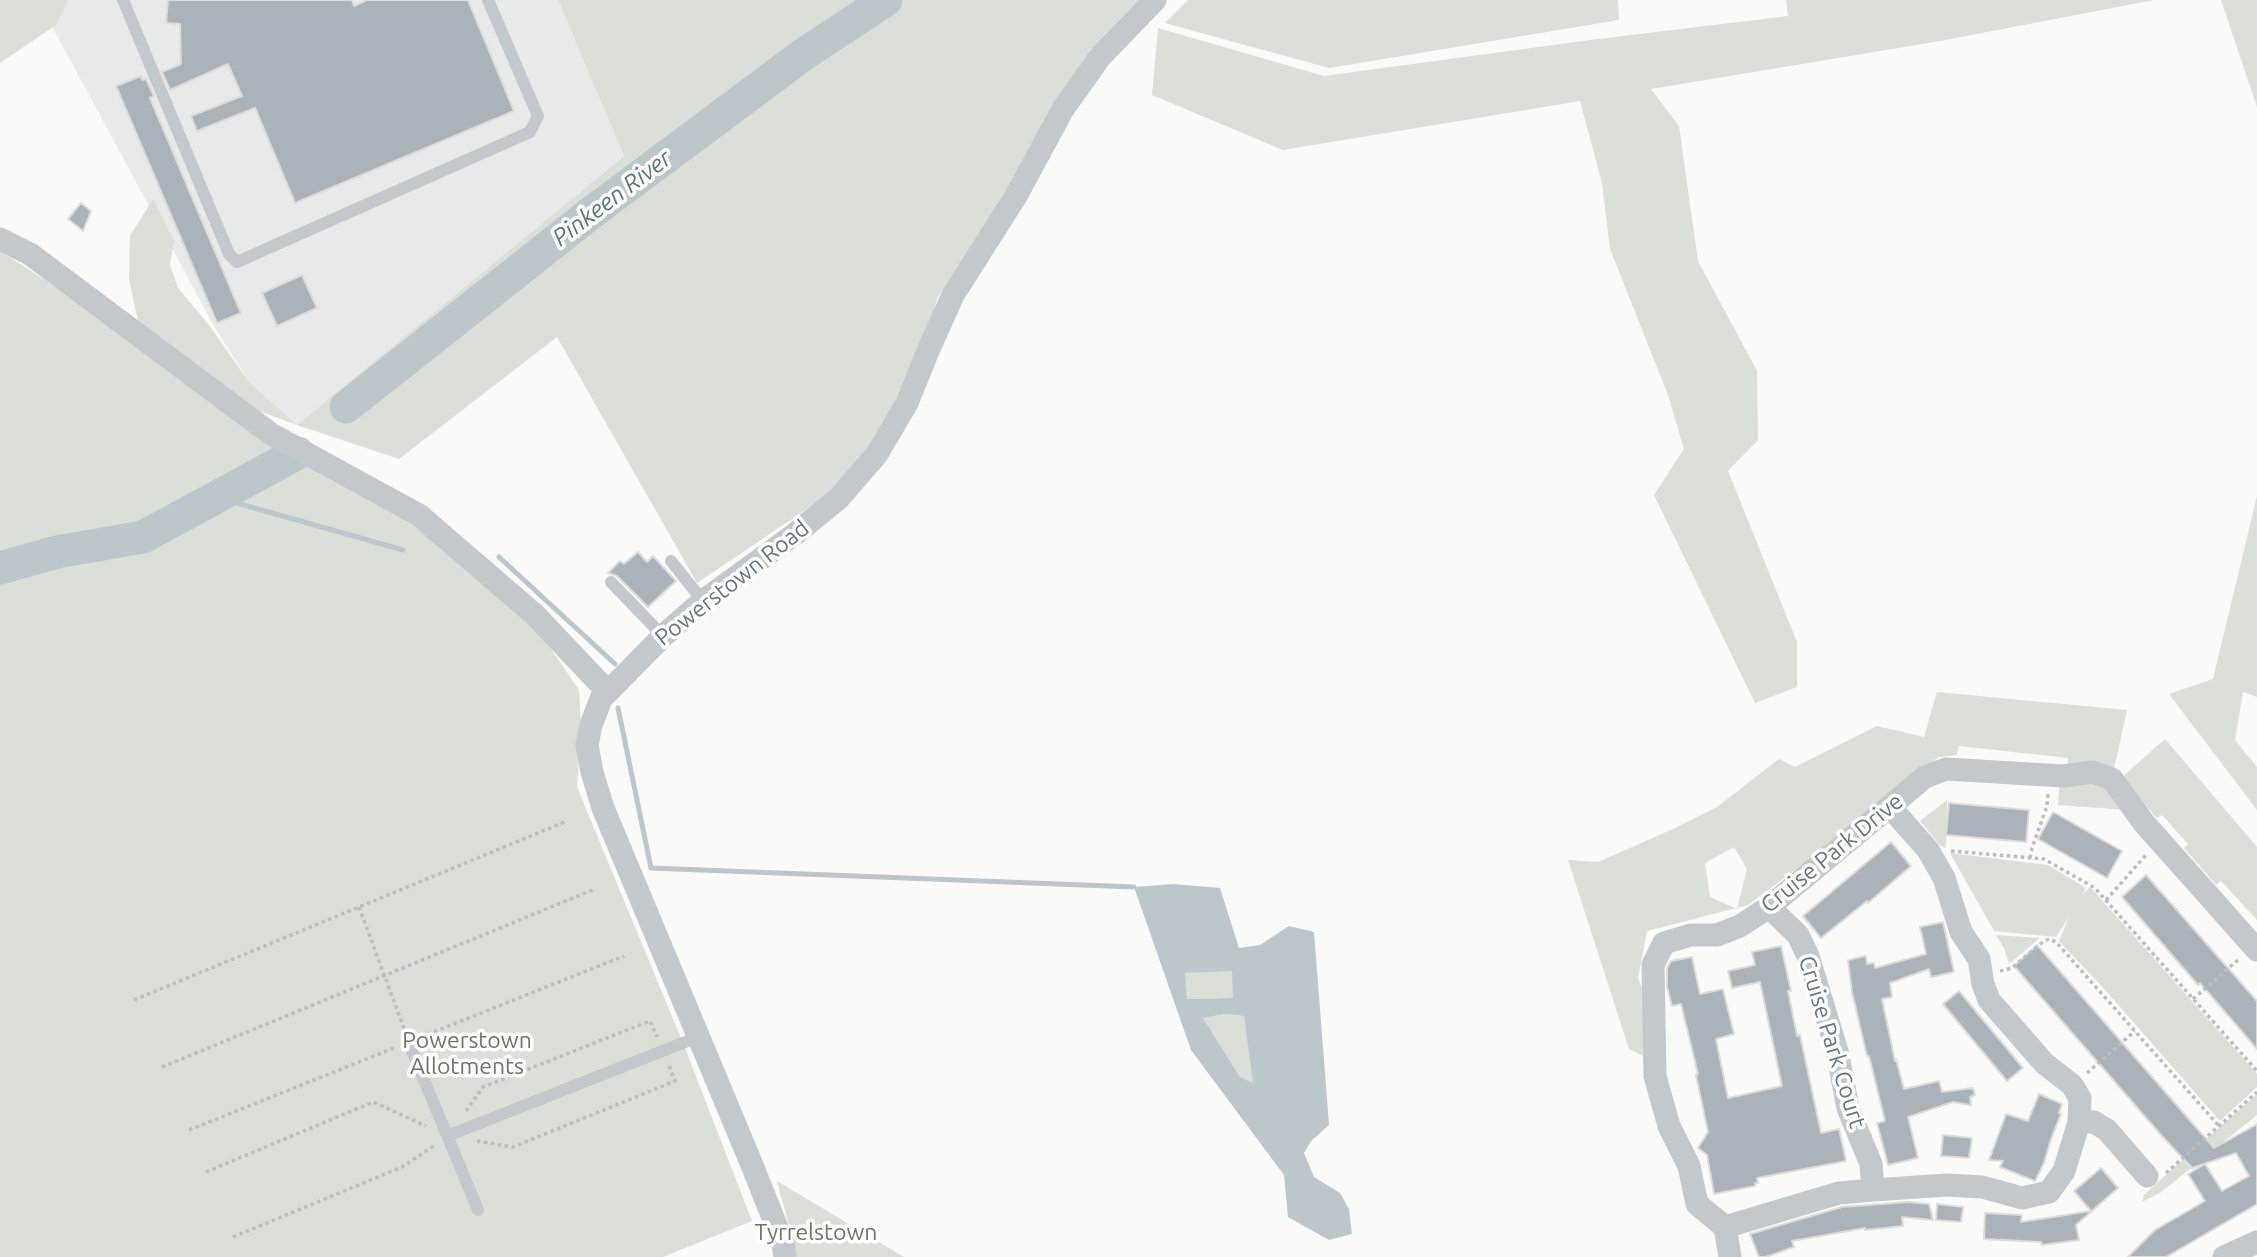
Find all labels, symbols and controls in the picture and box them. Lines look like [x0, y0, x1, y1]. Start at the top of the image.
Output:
water label: Pinkeen River [547, 144, 677, 252]
street label: Powerstown Road [649, 514, 815, 652]
street label: Cruise Park Drive [1755, 787, 1909, 919]
street label: Cruise Park Court [1793, 952, 1871, 1132]
park label: Powerstown Allotments [402, 1026, 532, 1080]
park label: Tyrrelstown [755, 1218, 877, 1246]

